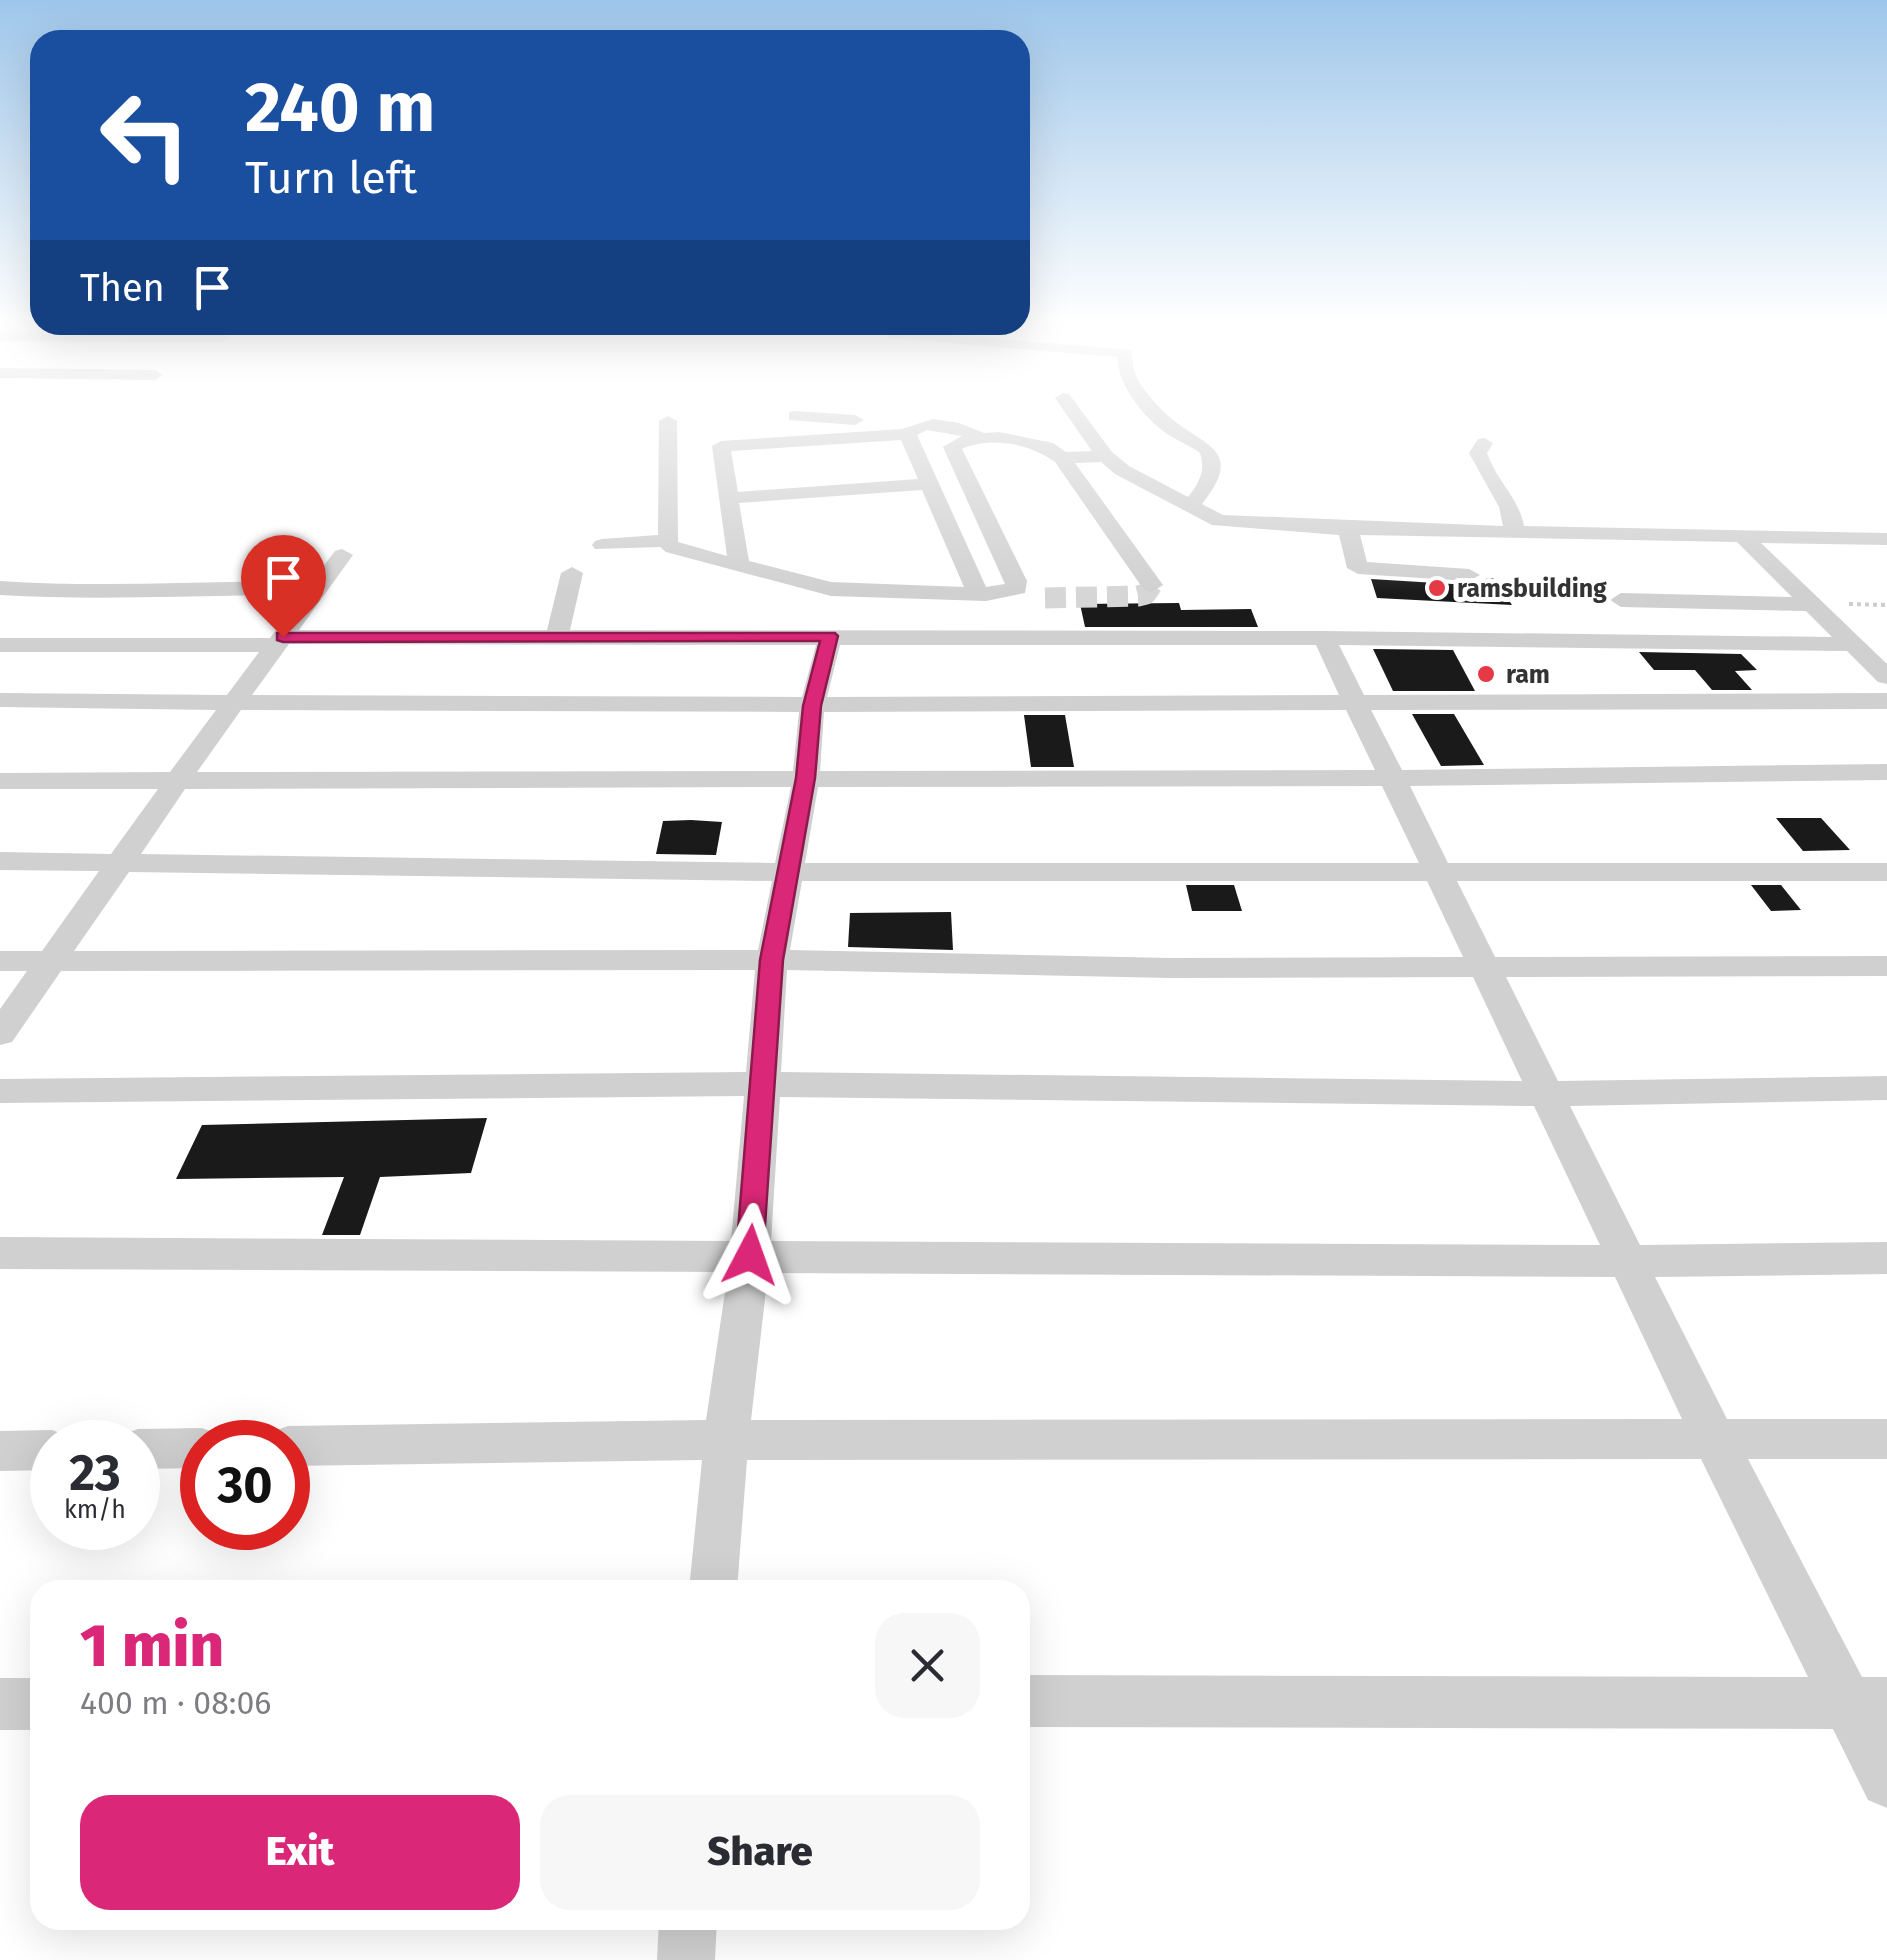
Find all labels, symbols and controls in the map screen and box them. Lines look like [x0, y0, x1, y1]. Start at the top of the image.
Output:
text: 240 m [245, 66, 435, 150]
icon: left [80, 70, 210, 200]
text: Turn left [245, 151, 417, 205]
icon: arrive [185, 260, 240, 315]
text: Then [80, 265, 165, 311]
pin [241, 535, 326, 638]
icon: arrive [256, 550, 311, 605]
place label: ramsbuilding [1457, 574, 1607, 604]
marker: ramsbuilding [1426, 577, 1448, 599]
place label: ram [1506, 660, 1550, 690]
marker: ram [1475, 663, 1497, 685]
position arrow [698, 1203, 802, 1307]
speed limit sign: 30 [180, 1420, 310, 1550]
text: 23 [69, 1443, 121, 1503]
text: km/h [64, 1495, 126, 1525]
text: 1 min [80, 1610, 224, 1682]
button: close [875, 1613, 980, 1718]
text: 400 m · 08:06 [80, 1684, 271, 1722]
button: Exit [80, 1795, 520, 1910]
button: Share [540, 1795, 980, 1910]

